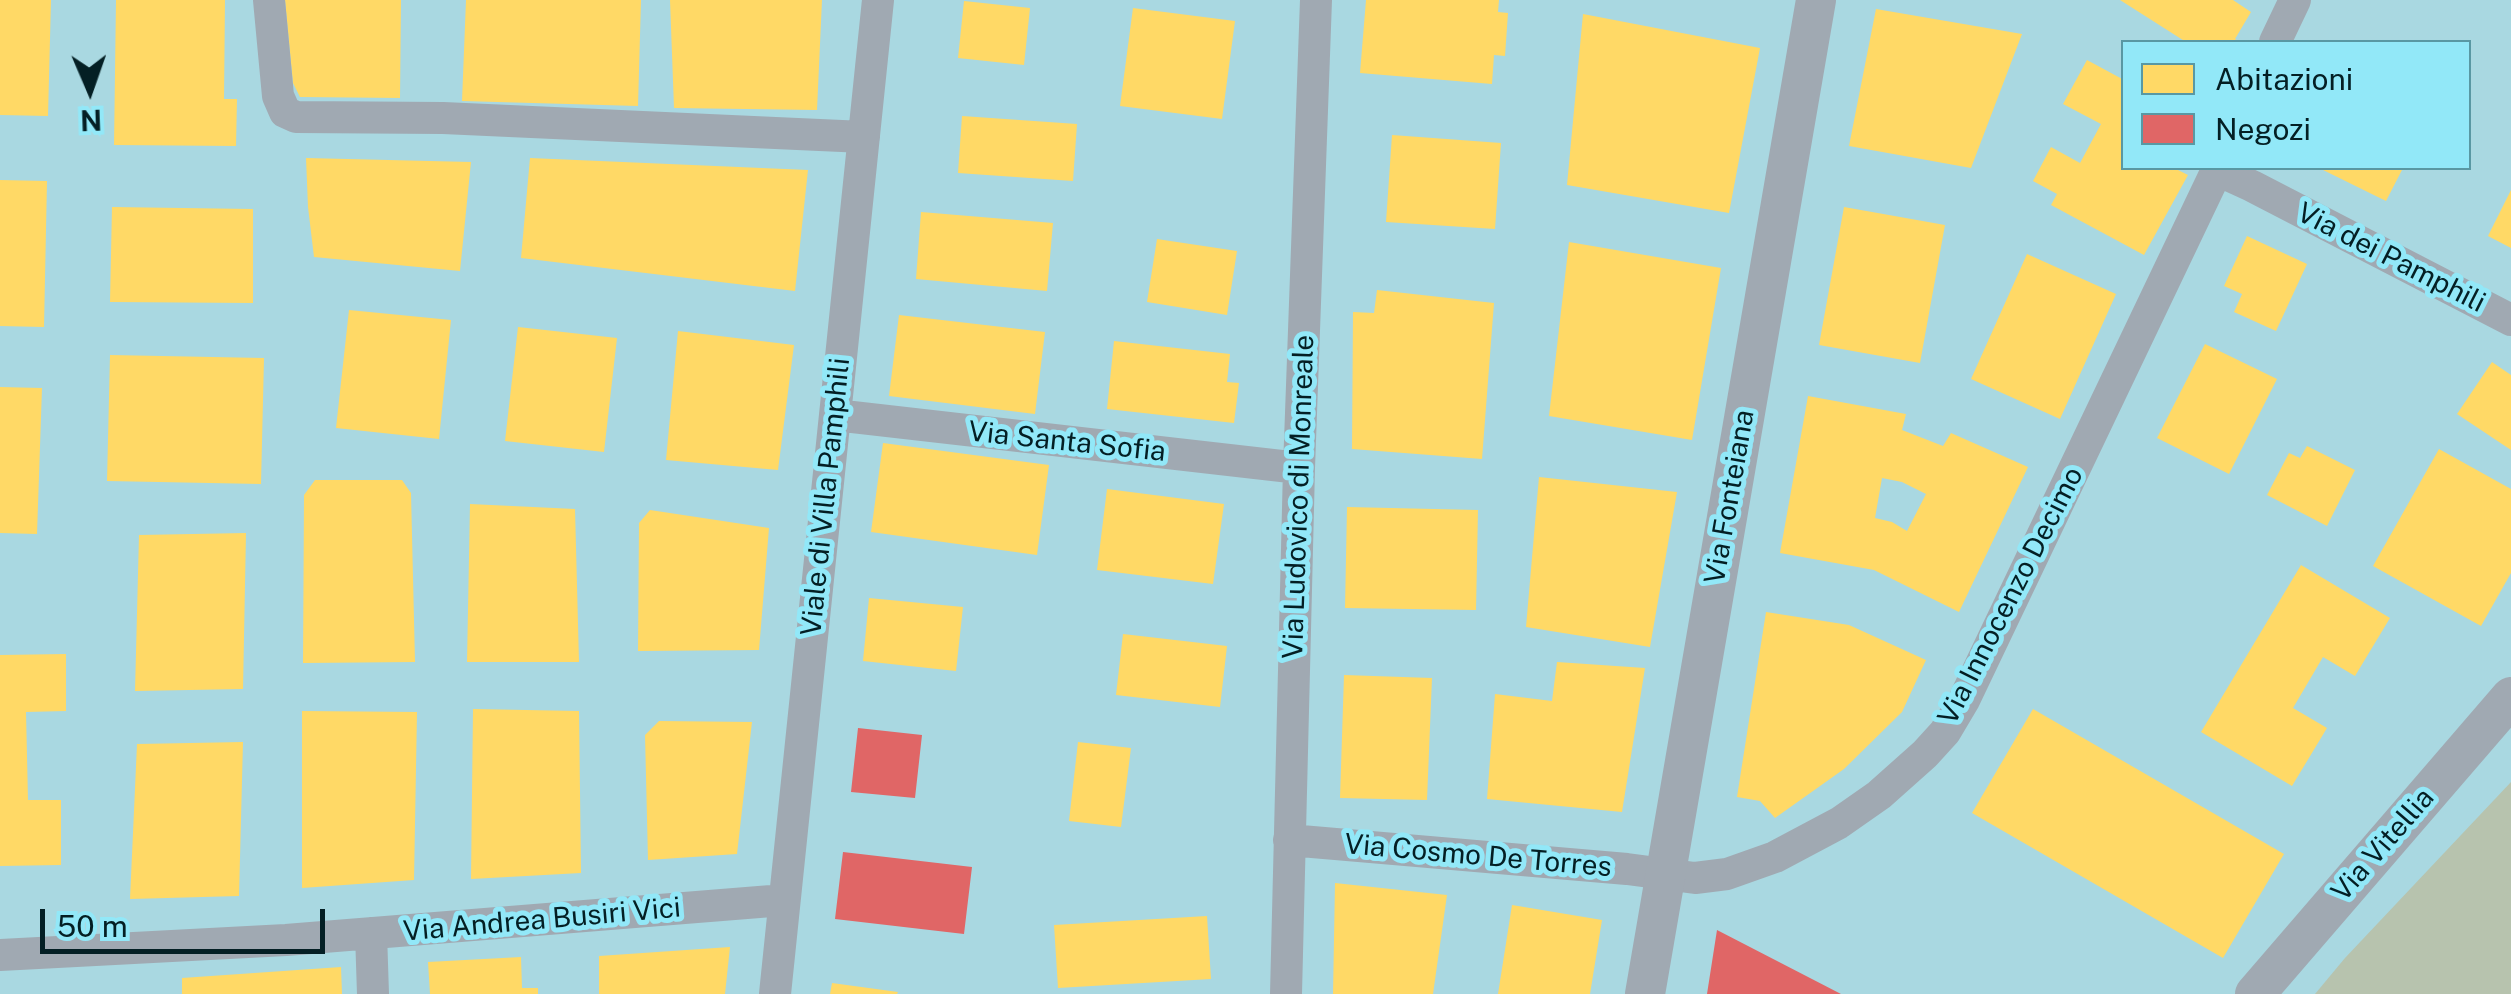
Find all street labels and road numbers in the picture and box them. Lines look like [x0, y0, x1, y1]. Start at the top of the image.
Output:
street label: Via dei Pamphili [2291, 196, 2491, 320]
street label: Via Ludovico di Monreale [1277, 334, 1321, 660]
street label: Viale di Villa Pamphili [795, 356, 857, 638]
street label: Via Fonteiana [1698, 407, 1762, 587]
street label: Via Santa Sofia [967, 415, 1167, 469]
street label: Via Innocenzo Decimo [1931, 462, 2091, 730]
street label: Via Vitellia [2325, 782, 2441, 908]
street label: Via Cosmo De Torres [1343, 828, 1613, 884]
street label: Via Andrea Busiri Vici [402, 891, 682, 949]

